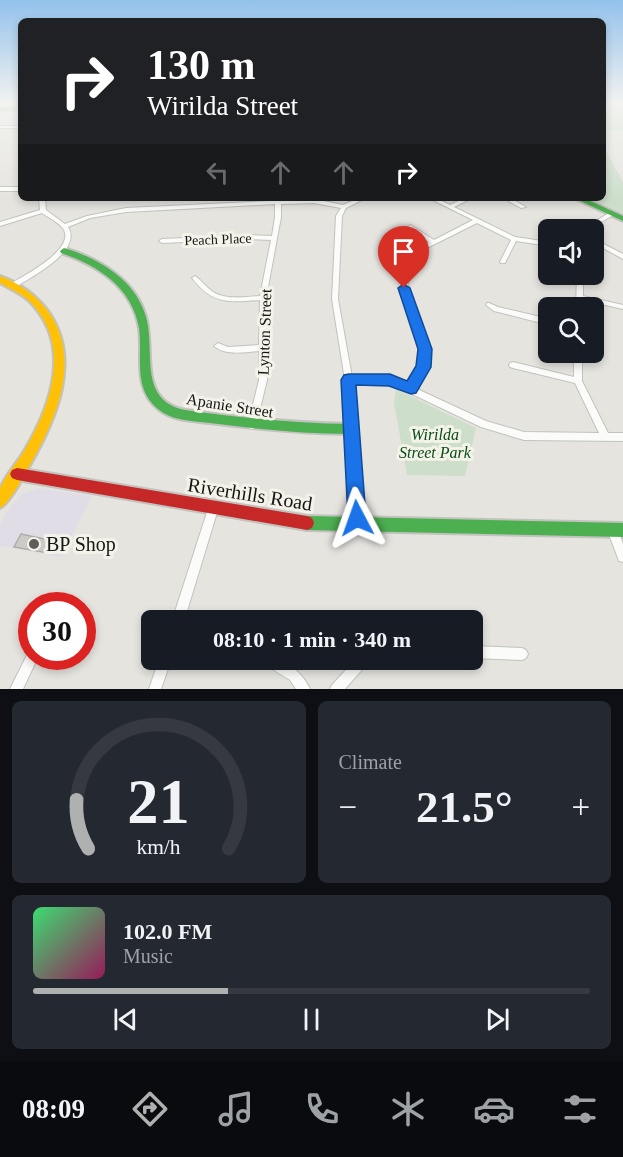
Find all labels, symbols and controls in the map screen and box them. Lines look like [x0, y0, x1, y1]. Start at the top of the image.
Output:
icon: right [48, 42, 126, 120]
text: 130 m [147, 42, 256, 88]
text: Wirilda Street [147, 91, 298, 121]
icon: left [201, 156, 234, 189]
icon: ahead [264, 156, 297, 189]
icon: ahead [327, 156, 360, 189]
icon: right [390, 156, 423, 189]
map controls [538, 219, 604, 363]
button: sound [538, 219, 604, 285]
pin [378, 226, 429, 288]
street label: Peach Place [184, 231, 252, 248]
icon: arrive [387, 235, 420, 268]
street label: Lynton Street [254, 288, 276, 376]
button: search [538, 297, 604, 363]
street label: Apanie Street [185, 390, 275, 422]
park label: Wirilda Street Park [399, 426, 472, 461]
street label: Riverhills Road [186, 473, 314, 515]
position arrow [325, 486, 389, 550]
place label: BP Shop [46, 533, 116, 556]
marker: BP Shop [27, 537, 41, 551]
speed limit sign: 30 [18, 592, 96, 670]
text: 08:10 · 1 min · 340 m [213, 627, 411, 652]
text: Climate [339, 751, 402, 773]
text: 21 [128, 767, 190, 836]
text: 21.5° [416, 782, 513, 832]
text: − [339, 789, 357, 825]
text: + [571, 789, 590, 825]
text: km/h [137, 835, 181, 859]
text: 102.0 FM [123, 919, 212, 944]
text: Music [123, 945, 173, 967]
icon: previous [109, 1003, 142, 1036]
icon: pause [295, 1003, 328, 1036]
icon: next [481, 1003, 514, 1036]
icon: directions [129, 1088, 171, 1130]
icon: music [215, 1088, 257, 1130]
icon: phone [301, 1088, 343, 1130]
icon: climate [387, 1088, 429, 1130]
icon: car [473, 1088, 515, 1130]
icon: filters [559, 1088, 601, 1130]
text: 08:09 [22, 1094, 85, 1124]

